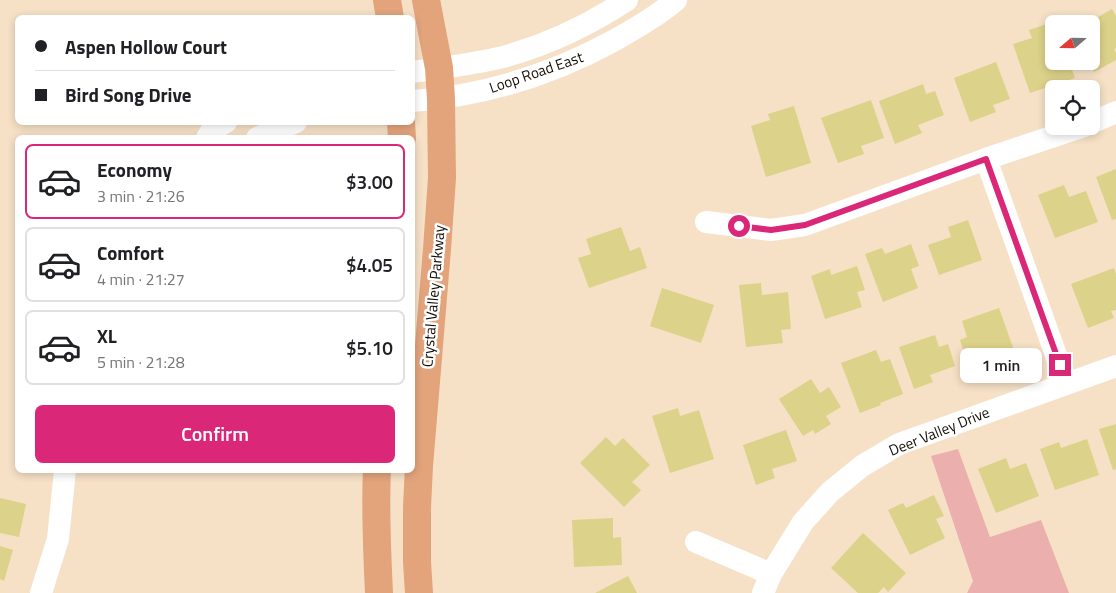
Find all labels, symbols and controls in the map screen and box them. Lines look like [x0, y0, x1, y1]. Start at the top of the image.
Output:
north arrow [1045, 15, 1100, 70]
map controls [1045, 15, 1100, 135]
text: Aspen Hollow Court [65, 32, 227, 61]
street label: Loop Road East [486, 45, 587, 99]
text: Bird Song Drive [65, 80, 192, 109]
button: locate [1045, 80, 1100, 135]
text: Economy [97, 155, 172, 184]
icon: car [37, 159, 82, 204]
text: $3.00 [346, 167, 393, 196]
text: 3 min · 21:26 [97, 184, 185, 208]
route start [728, 215, 750, 237]
street label: Crystal Valley Parkway [415, 224, 451, 368]
text: Comfort [97, 238, 164, 267]
icon: car [37, 242, 82, 287]
text: $4.05 [346, 250, 393, 279]
text: 4 min · 21:27 [97, 267, 185, 291]
text: XL [97, 321, 117, 350]
icon: car [37, 325, 82, 370]
text: $5.10 [346, 333, 393, 362]
callout: 1 min [960, 348, 1042, 382]
text: 5 min · 21:28 [97, 350, 185, 374]
text: 1 min [982, 353, 1020, 377]
route end [1049, 354, 1071, 376]
street label: Deer Valley Drive [885, 400, 993, 462]
button: Confirm [35, 405, 395, 463]

